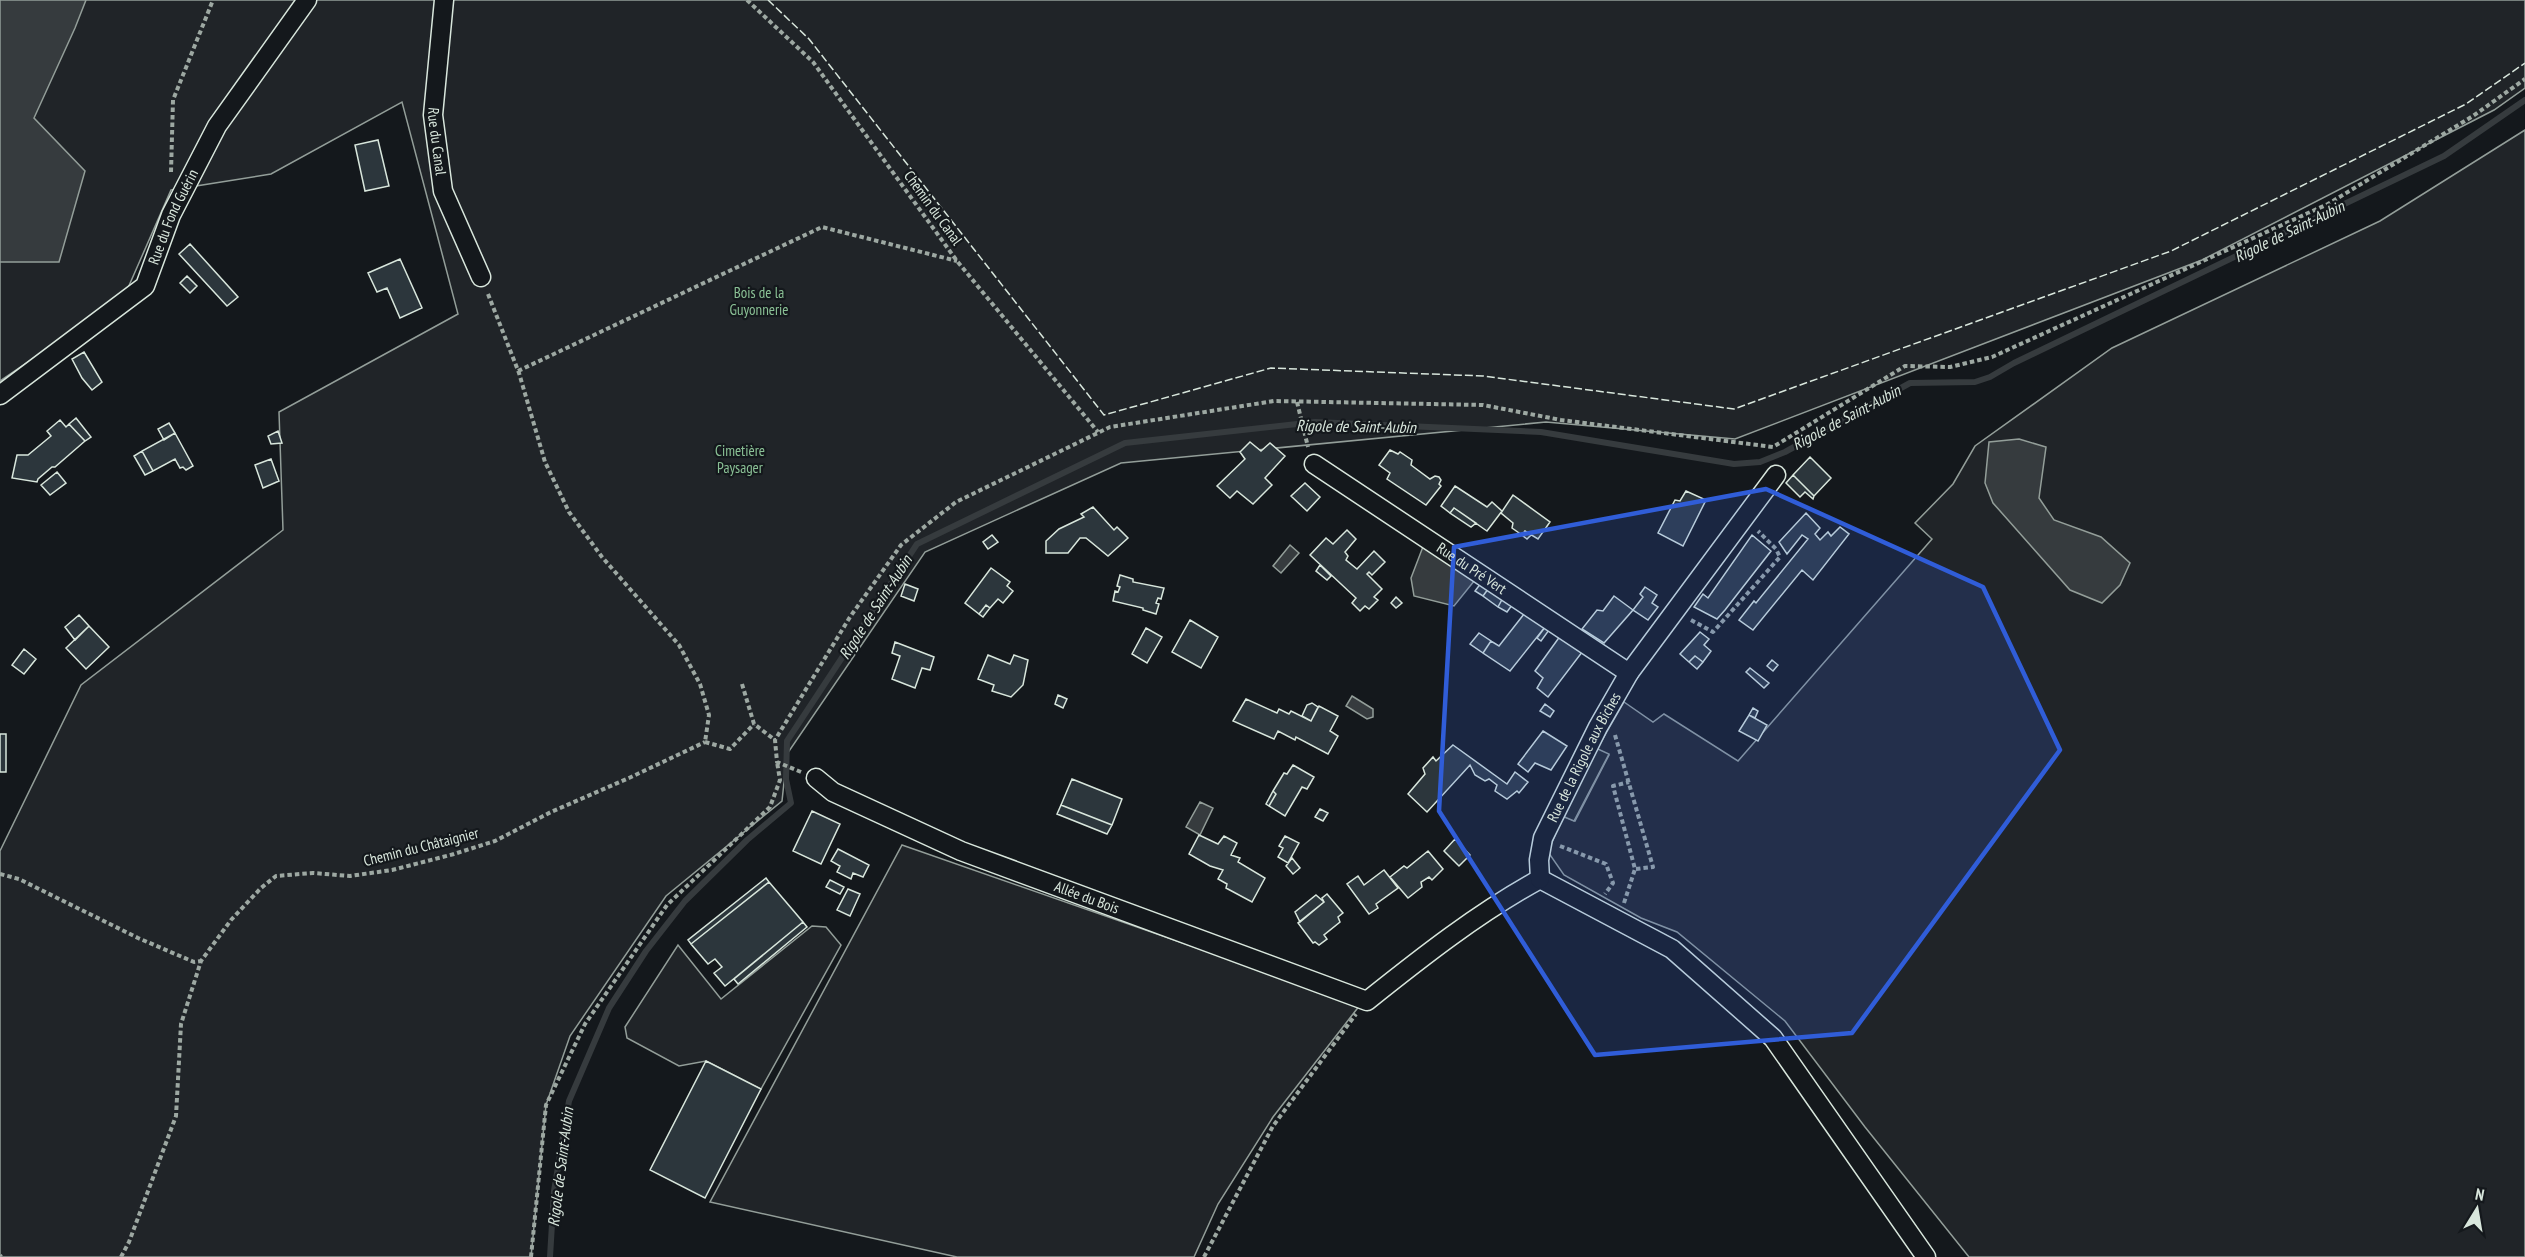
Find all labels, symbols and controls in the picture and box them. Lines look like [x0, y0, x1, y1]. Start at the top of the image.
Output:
street label: Rue du Canal [424, 107, 451, 177]
street label: Rue du Fond Guérin [144, 166, 202, 267]
street label: Chemin du Canal [900, 167, 967, 249]
water label: Rigole de Saint-Aubin [2231, 195, 2348, 266]
park label: Bois de la Guyonnerie [730, 283, 788, 319]
water label: Rigole de Saint-Aubin [1788, 380, 1904, 454]
water label: Rigole de Saint-Aubin [1296, 415, 1417, 437]
park label: Cimetière Paysager [715, 441, 765, 477]
street label: Rue du Pré Vert [1433, 538, 1510, 598]
water label: Rigole de Saint-Aubin [834, 550, 917, 663]
street label: Rue de la Rigole aux Biches [1542, 689, 1625, 825]
street label: Chemin du Châtaignier [361, 823, 481, 870]
street label: Allée du Bois [1052, 876, 1122, 918]
water label: Rigole de Saint-Aubin [543, 1105, 577, 1228]
north arrow [2447, 1179, 2507, 1239]
text: N [2474, 1184, 2486, 1205]

